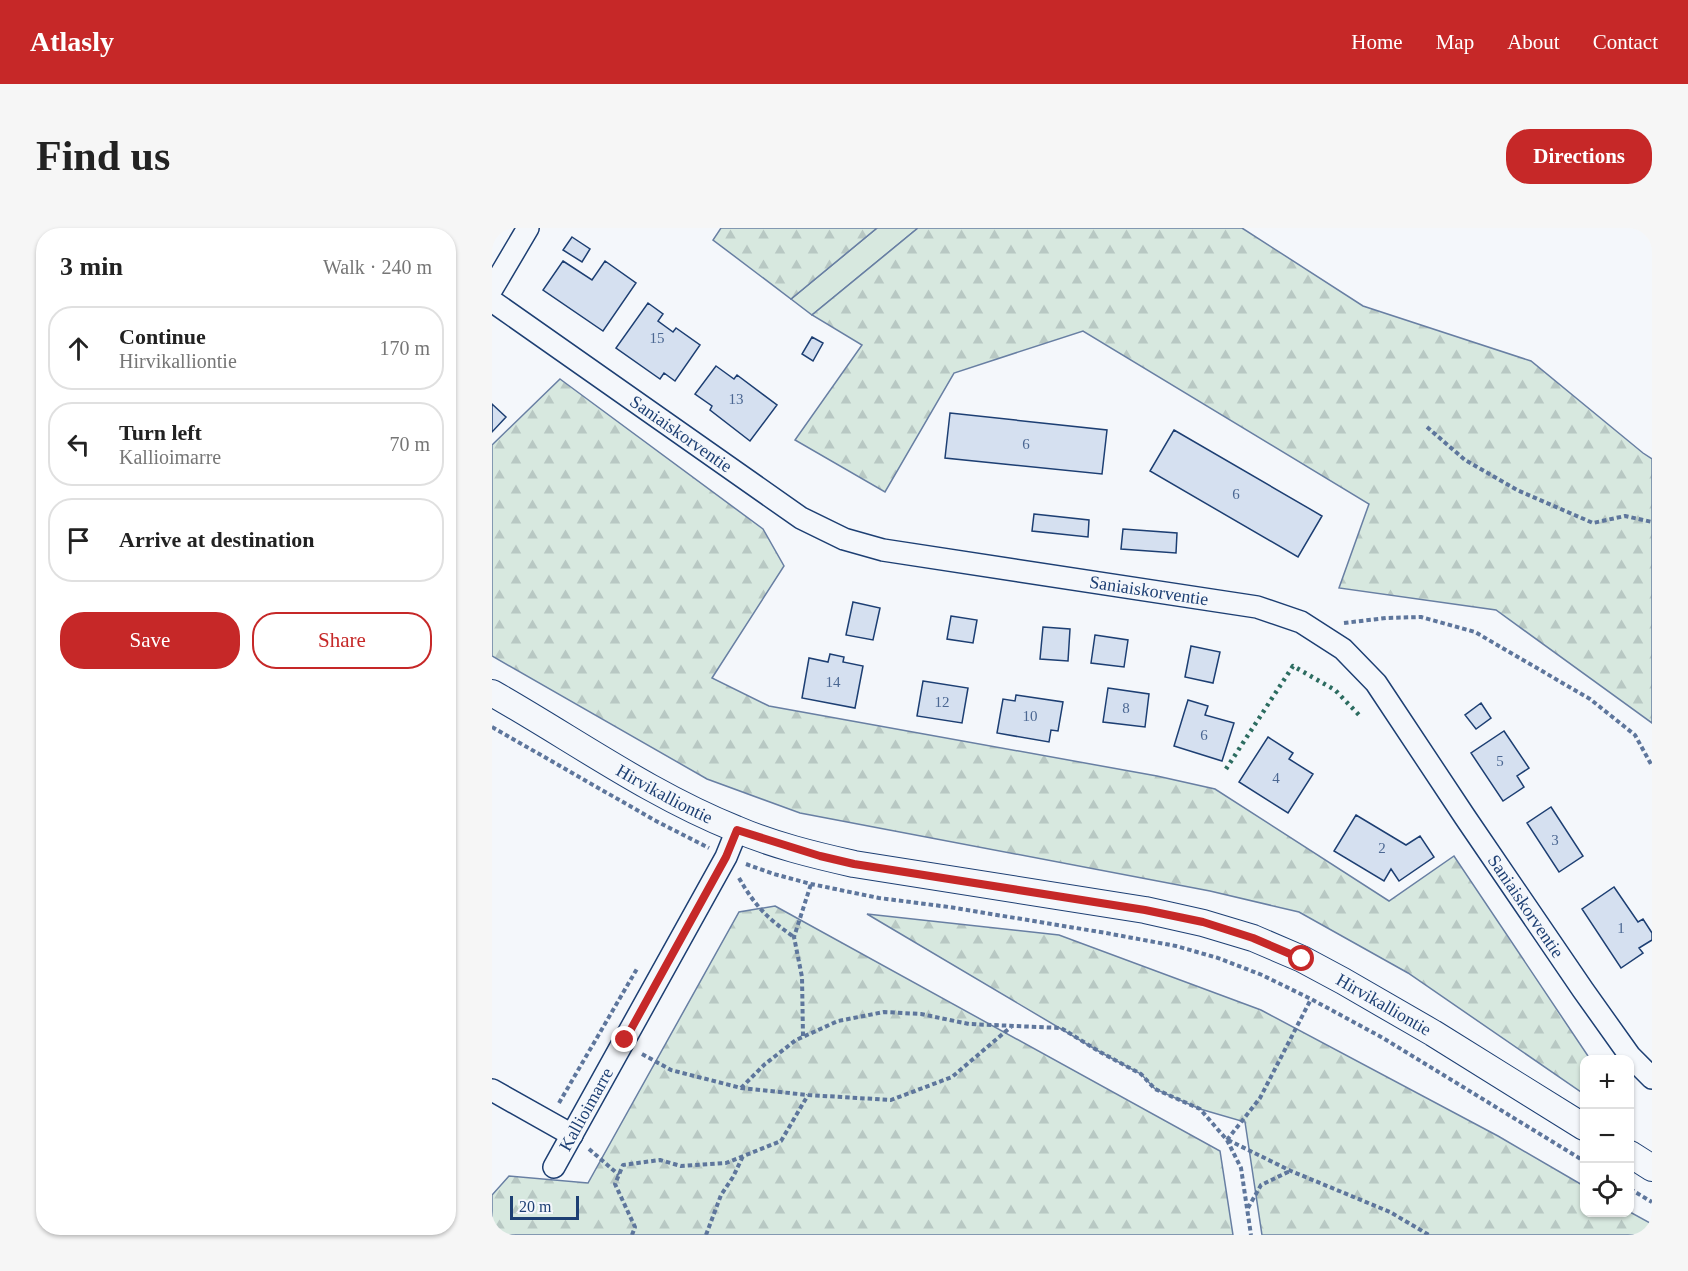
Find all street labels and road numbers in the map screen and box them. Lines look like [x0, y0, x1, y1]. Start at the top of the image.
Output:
street label: Saniaiskorventie [626, 391, 736, 476]
street label: Saniaiskorventie [1088, 572, 1210, 609]
street label: Hirvikalliontie [613, 760, 716, 828]
street label: Saniaiskorventie [1484, 851, 1568, 962]
street label: Hirvikalliontie [1333, 969, 1435, 1040]
street label: Kallioimarre [555, 1064, 617, 1154]

